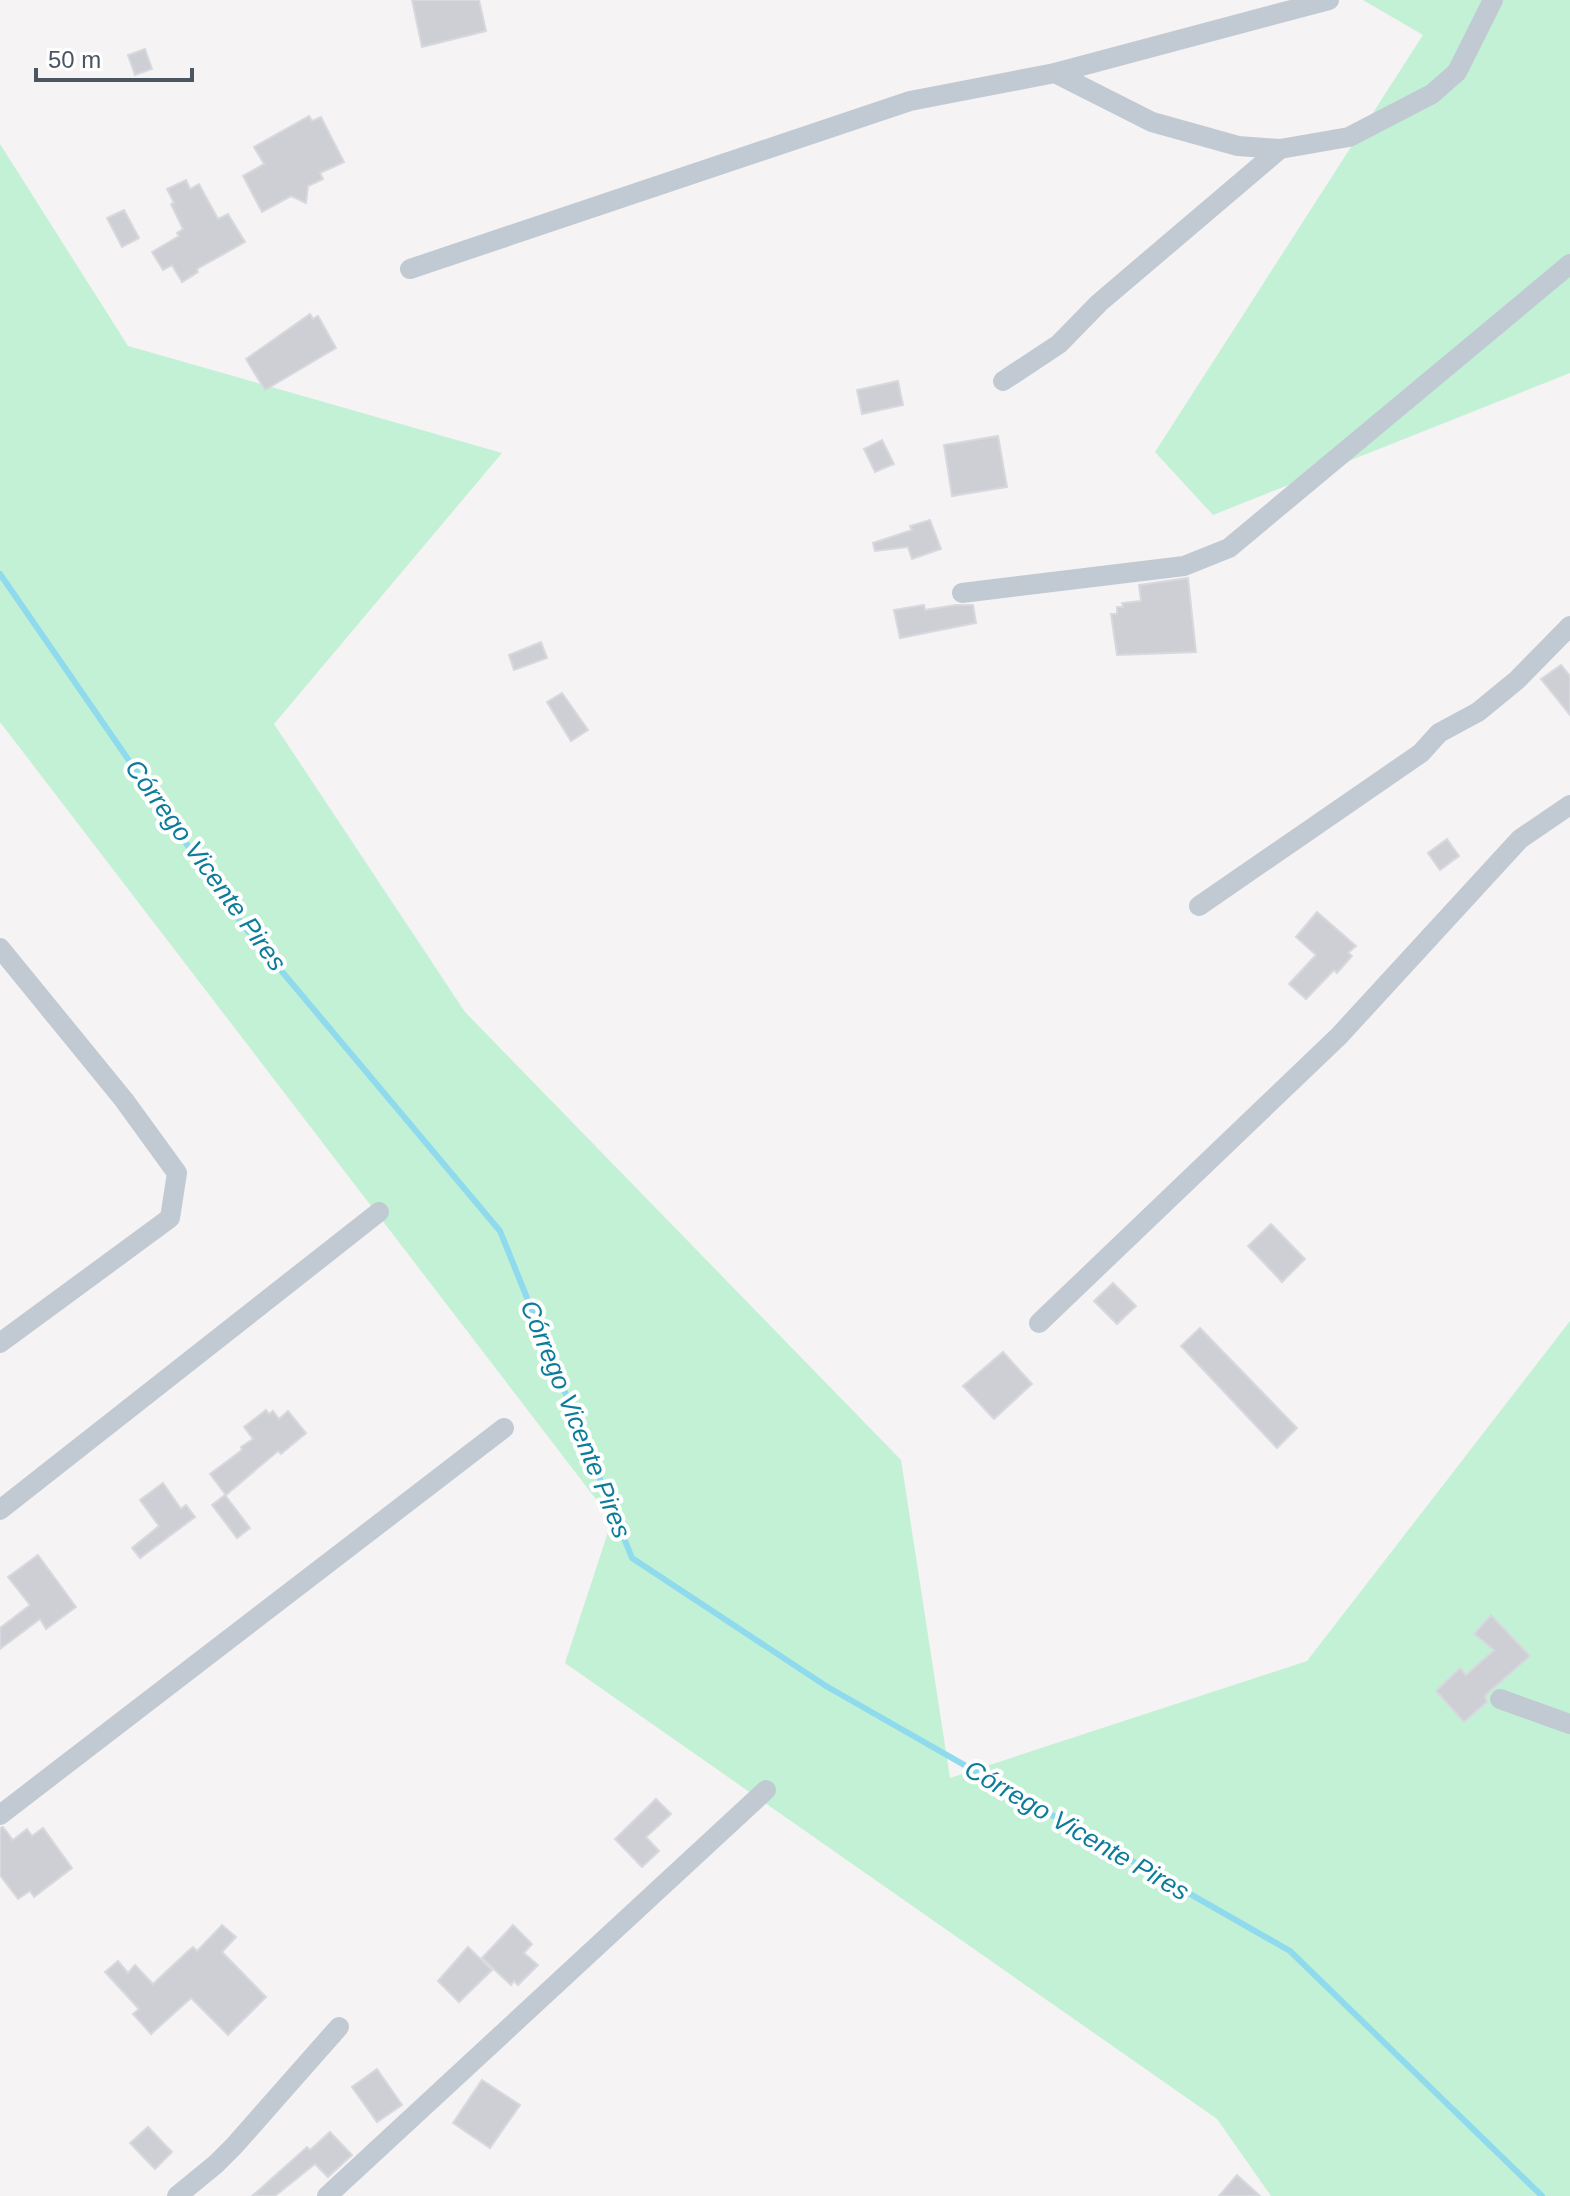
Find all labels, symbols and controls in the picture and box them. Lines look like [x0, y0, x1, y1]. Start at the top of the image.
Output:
scale bar [36, 32, 192, 82]
text: 50 m [48, 46, 101, 73]
water label: Córrego Vicente Pires [119, 753, 293, 977]
water label: Córrego Vicente Pires [515, 1296, 637, 1542]
water label: Córrego Vicente Pires [960, 1754, 1194, 1906]

